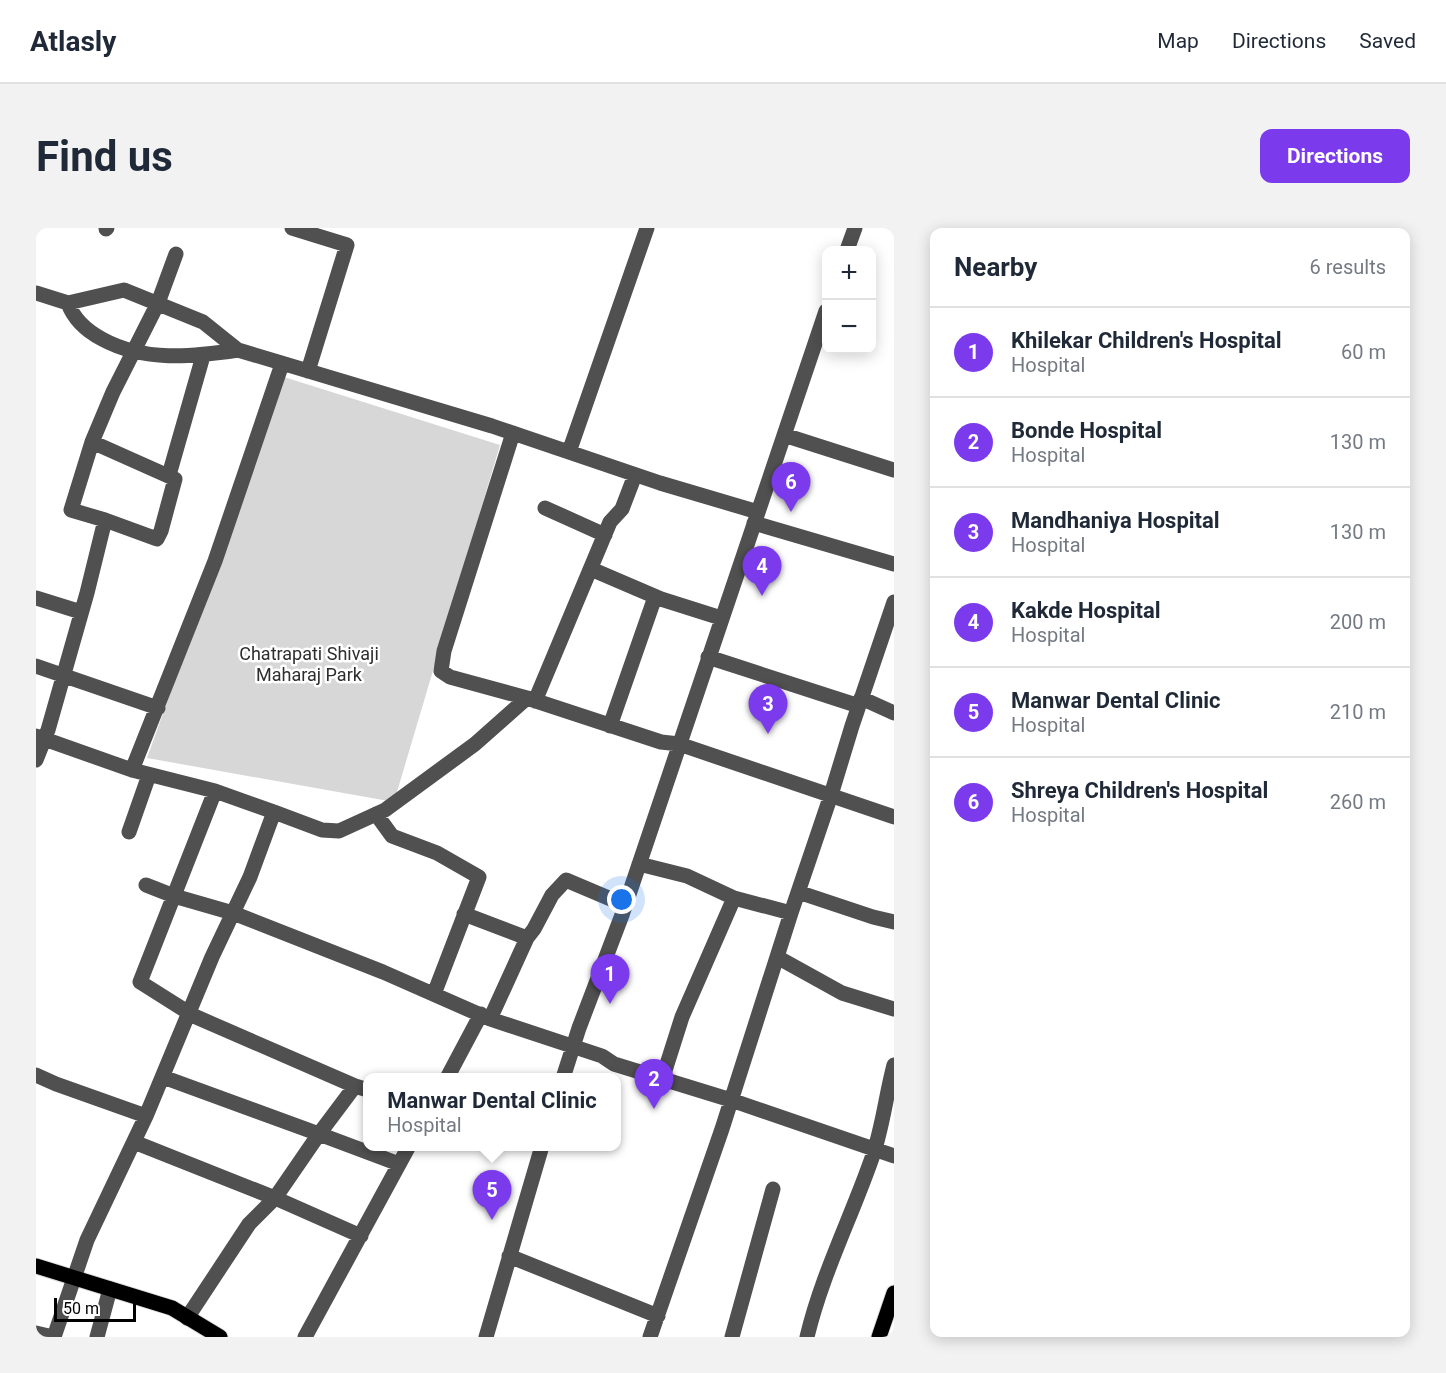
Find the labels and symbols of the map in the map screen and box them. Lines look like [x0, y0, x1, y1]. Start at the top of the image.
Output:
pin: 6 [772, 462, 810, 512]
pin: 4 [742, 546, 782, 596]
park label: Chatrapati Shivaji Maharaj Park [239, 643, 379, 685]
pin: 3 [748, 684, 788, 734]
your location [607, 885, 636, 914]
pin: 1 [590, 954, 630, 1004]
pin: 2 [634, 1060, 674, 1109]
pin: 5 [472, 1170, 512, 1220]
scale bar [54, 1295, 136, 1322]

